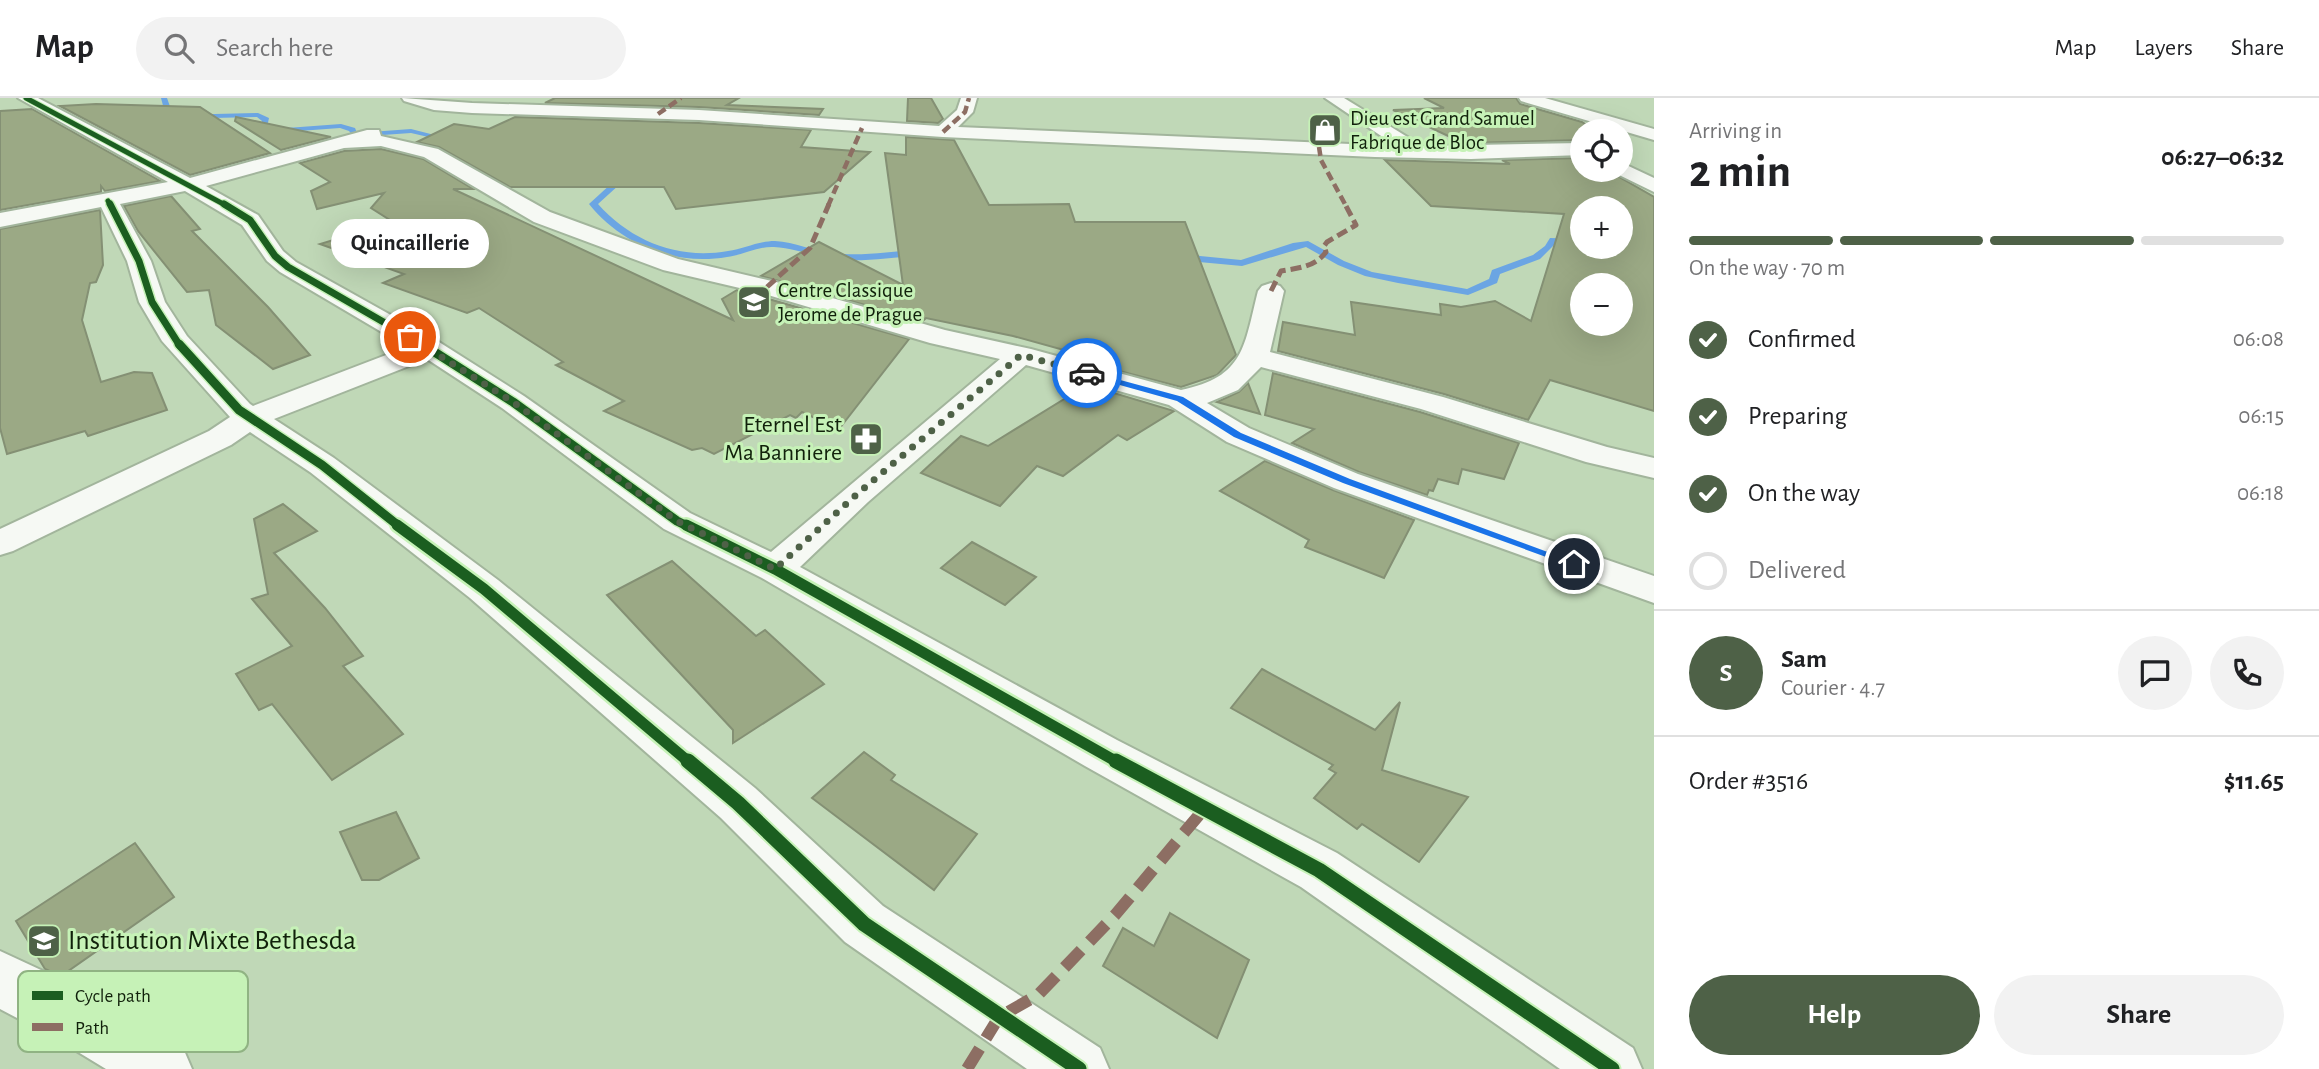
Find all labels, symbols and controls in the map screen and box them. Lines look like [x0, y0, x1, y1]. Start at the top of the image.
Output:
search box [136, 17, 626, 80]
icon: search [160, 29, 198, 67]
text: Map [35, 31, 94, 64]
text: Search here [216, 35, 334, 61]
text: Map [2054, 36, 2096, 60]
text: Layers [2134, 36, 2193, 60]
text: Share [2231, 36, 2284, 60]
place label: Dieu est Grand Samuel Fabrique de Bloc [1350, 108, 1535, 153]
shop icon: Dieu est Grand Samuel Fabrique de Bloc [1306, 111, 1344, 149]
map controls [1570, 119, 1633, 336]
button: locate [1570, 119, 1633, 182]
text: Arriving in [1689, 120, 1782, 143]
text: 06:27–06:32 [2161, 144, 2284, 170]
text: 2 min [1689, 149, 1791, 195]
button: + [1570, 196, 1633, 259]
callout: Quincaillerie [331, 218, 489, 267]
text: Quincaillerie [351, 232, 469, 255]
text: On the way · 70 m [1689, 257, 1845, 280]
button: − [1570, 273, 1633, 336]
place label: Centre Classique Jerome de Prague [778, 280, 922, 325]
school or university icon: Centre Classique Jerome de Prague [735, 283, 773, 321]
pin [380, 307, 440, 367]
icon: bag [391, 318, 429, 356]
icon: check [1689, 321, 1727, 359]
text: Confirmed [1748, 326, 1856, 352]
text: 06:08 [2233, 328, 2284, 351]
courier [1052, 338, 1122, 408]
icon: car [1068, 354, 1106, 392]
icon: check [1689, 398, 1727, 436]
text: Preparing [1748, 403, 1847, 429]
text: 06:15 [2238, 405, 2284, 428]
place label: Eternel Est Ma Banniere [724, 413, 842, 465]
pharmacy icon: Eternel Est Ma Banniere [847, 420, 885, 458]
icon: check [1689, 475, 1727, 513]
text: On the way [1748, 480, 1860, 506]
text: 06:18 [2237, 482, 2284, 505]
pin [1544, 534, 1604, 594]
icon: home [1555, 545, 1593, 583]
text: Delivered [1748, 557, 1846, 583]
button: chat [2118, 636, 2192, 710]
button: phone [2210, 636, 2284, 710]
text: Sam [1781, 646, 1827, 672]
text: S [1720, 660, 1732, 686]
text: Courier · 4.7 [1781, 677, 1885, 700]
text: Order #3516 [1689, 768, 1808, 794]
text: $11.65 [2224, 768, 2284, 794]
school or university icon: Institution Mixte Bethesda [25, 922, 63, 960]
place label: Institution Mixte Bethesda [68, 927, 356, 955]
legend [18, 971, 248, 1052]
button: Help [1689, 975, 1980, 1055]
button: Share [1994, 975, 2284, 1055]
text: Cycle path [75, 987, 151, 1006]
text: Path [75, 1019, 109, 1038]

